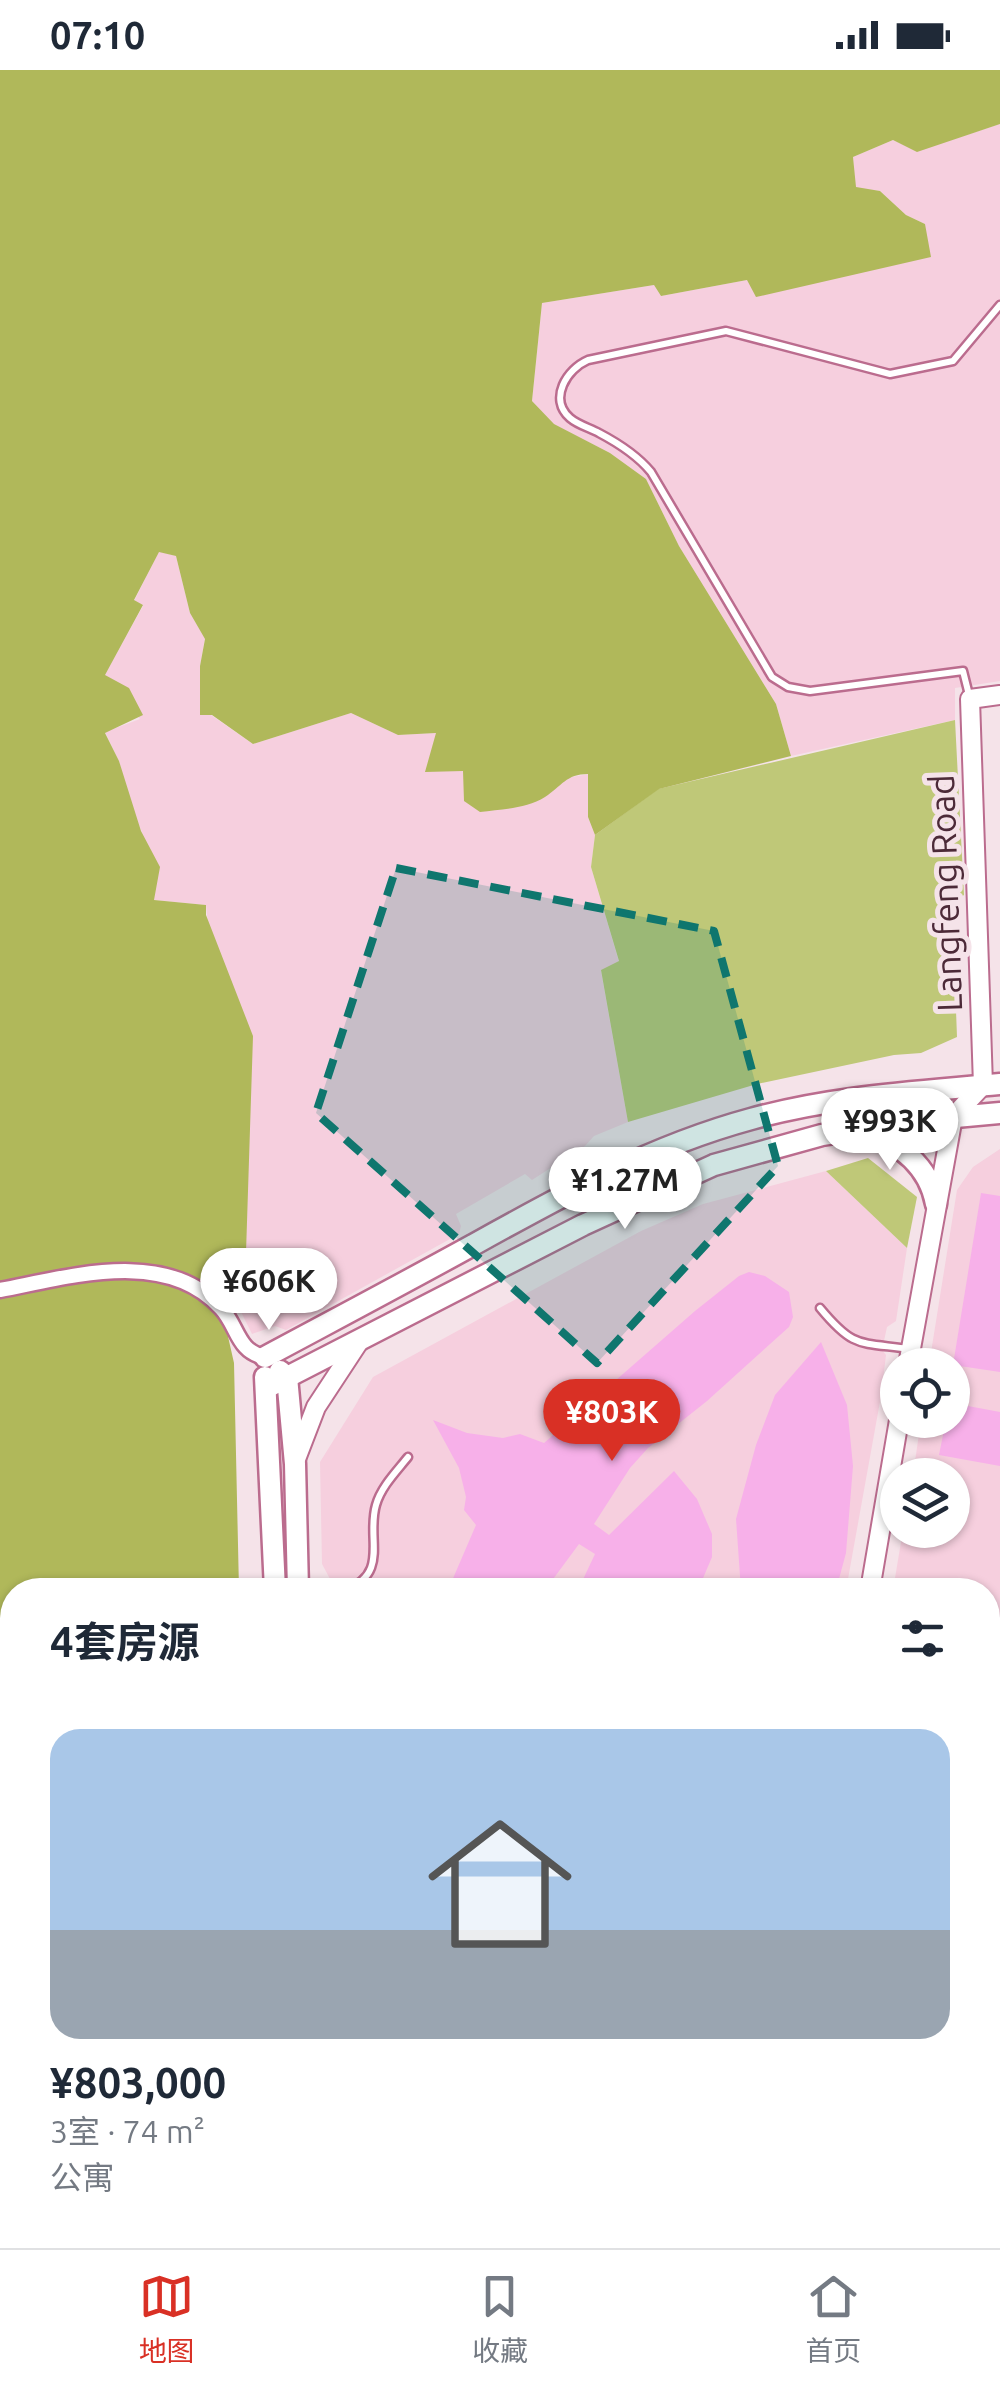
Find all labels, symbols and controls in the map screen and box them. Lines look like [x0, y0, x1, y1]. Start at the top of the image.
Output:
text: 07:10 [50, 14, 145, 56]
street label: Langfeng Road [921, 774, 969, 1012]
pin: ¥993K [820, 1088, 960, 1173]
text: ¥993K [843, 1102, 937, 1138]
pin: ¥1.27M [544, 1147, 706, 1232]
text: ¥1.27M [571, 1161, 679, 1197]
pin: ¥606K [199, 1248, 339, 1333]
text: ¥606K [222, 1262, 316, 1298]
map controls [880, 1348, 970, 1548]
button: locate [880, 1348, 970, 1438]
pin: ¥803K [542, 1379, 682, 1464]
text: ¥803K [565, 1393, 659, 1429]
button: layers [880, 1458, 970, 1548]
icon: filters [895, 1611, 950, 1666]
text: 4套房源 [50, 1618, 200, 1665]
icon: home [410, 1794, 590, 1974]
text: ¥803,000 [50, 2059, 226, 2106]
text: 3室 · 74 m² [50, 2113, 205, 2149]
text: 公寓 [50, 2159, 114, 2195]
tab: 地图 [139, 2269, 195, 2369]
tab: 收藏 [472, 2269, 528, 2369]
tab: 首页 [805, 2269, 861, 2369]

